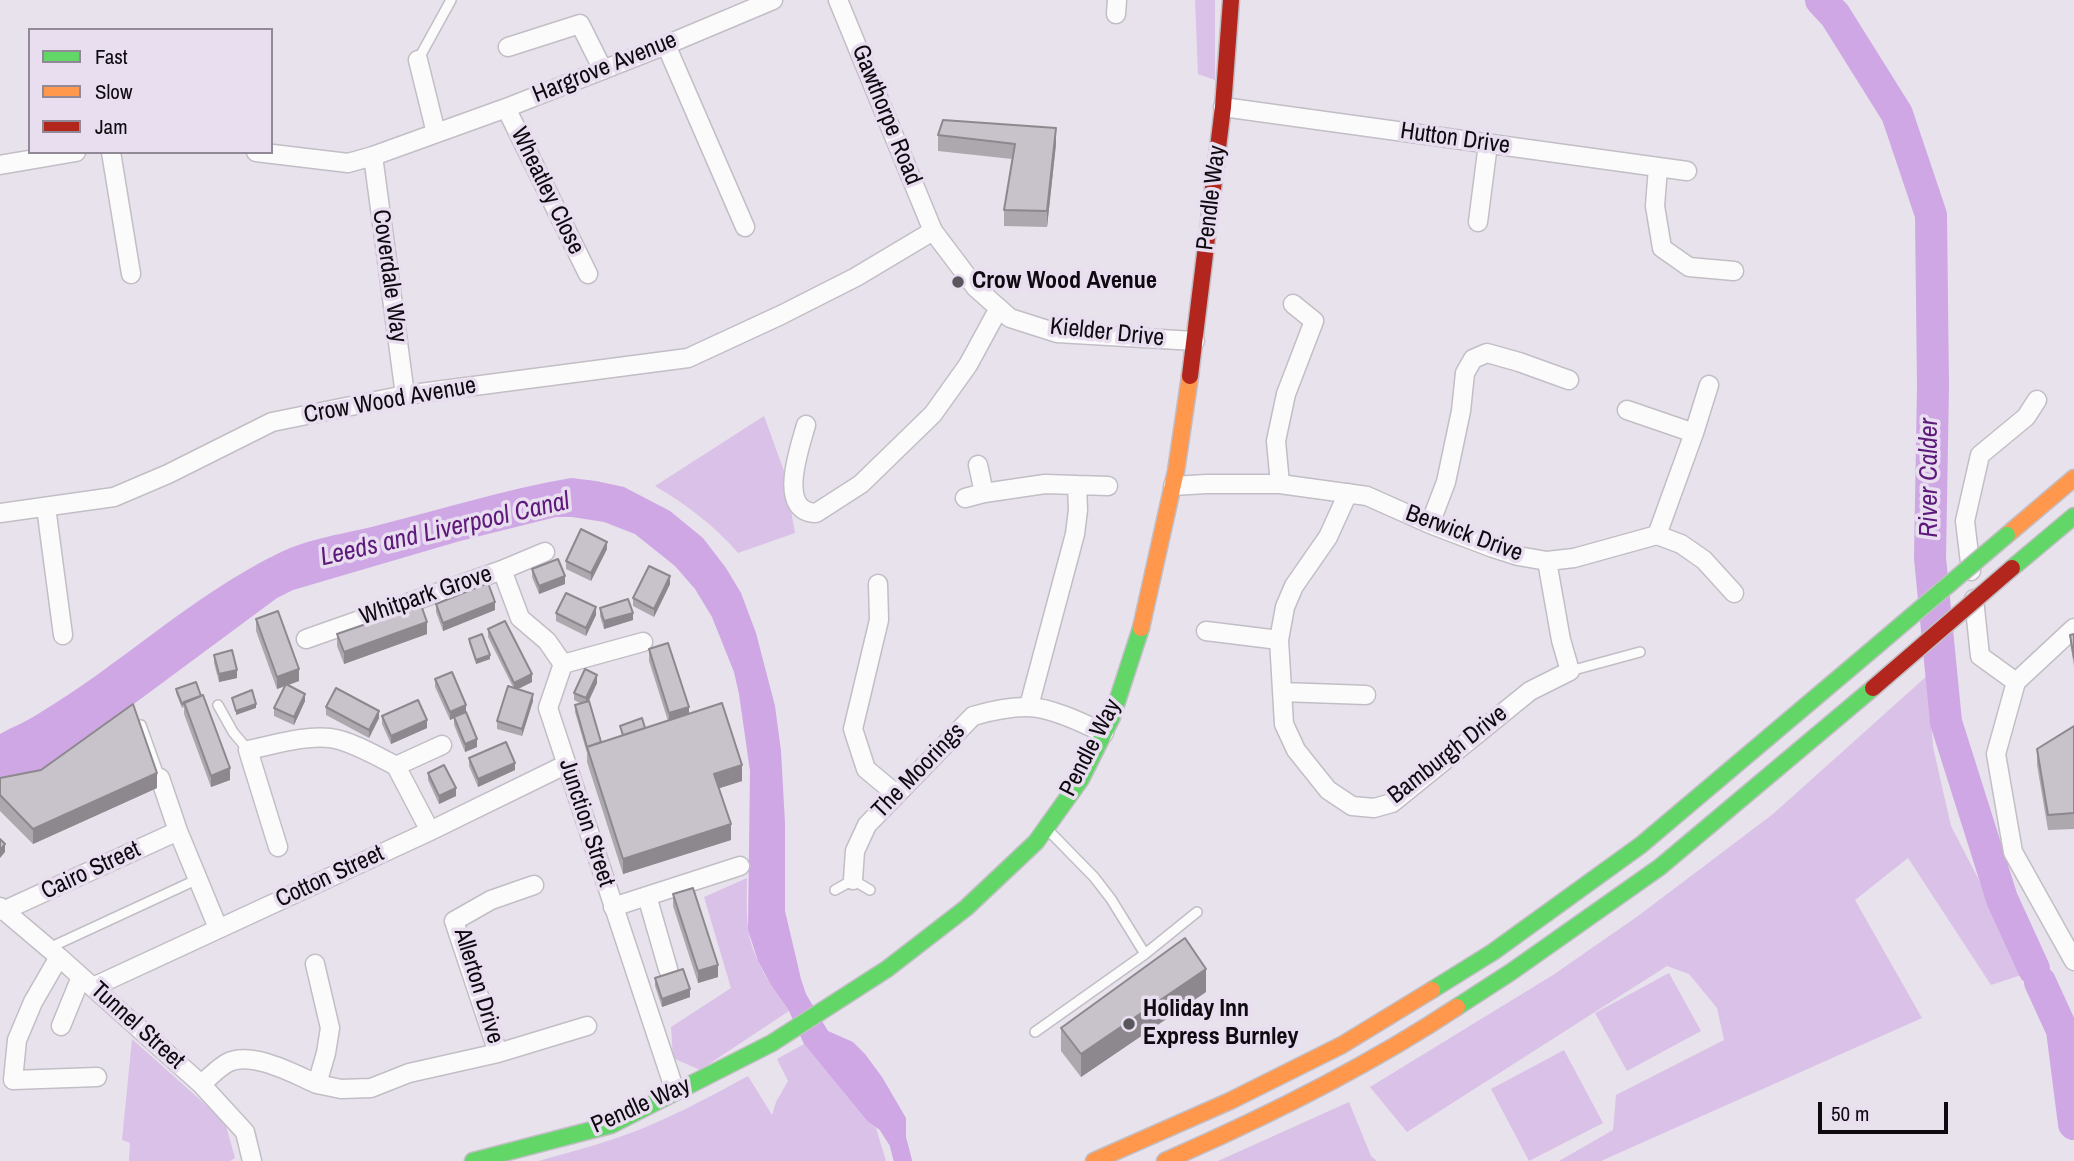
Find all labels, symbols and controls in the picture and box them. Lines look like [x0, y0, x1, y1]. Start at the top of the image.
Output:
street label: Hargrove Avenue [529, 26, 681, 110]
legend [28, 28, 273, 154]
street label: Gawthorpe Road [845, 41, 927, 189]
text: Fast [95, 42, 128, 71]
text: Slow [95, 77, 132, 106]
text: Jam [95, 112, 128, 141]
street label: Hutton Drive [1398, 117, 1512, 161]
street label: Wheatley Close [504, 123, 590, 259]
street label: Pendle Way [1191, 144, 1233, 252]
street label: Coverdale Way [365, 208, 413, 344]
place label: Crow Wood Avenue [972, 268, 1157, 296]
marker: Crow Wood Avenue [950, 274, 966, 290]
street label: Kielder Drive [1048, 313, 1166, 353]
street label: Crow Wood Avenue [302, 372, 478, 430]
water label: River Calder [1914, 418, 1946, 538]
water label: Leeds and Liverpool Canal [317, 486, 573, 574]
street label: Berwick Drive [1402, 500, 1526, 568]
street label: Whitpark Grove [356, 560, 496, 632]
street label: Pendle Way [1054, 695, 1128, 801]
street label: Bamburgh Drive [1383, 700, 1513, 810]
street label: The Moorings [866, 717, 972, 825]
street label: Junction Street [552, 756, 620, 890]
street label: Cairo Street [37, 836, 145, 906]
street label: Cotton Street [271, 839, 389, 915]
street label: Allerton Drive [447, 925, 509, 1047]
street label: Tunnel Street [84, 976, 190, 1076]
place label: Holiday Inn Express Burnley [1143, 996, 1298, 1052]
marker: Holiday Inn Express Burnley [1121, 1016, 1137, 1032]
street label: Pendle Way [587, 1071, 695, 1141]
scale bar [1822, 1088, 1952, 1132]
text: 50 m [1831, 1099, 1869, 1128]

